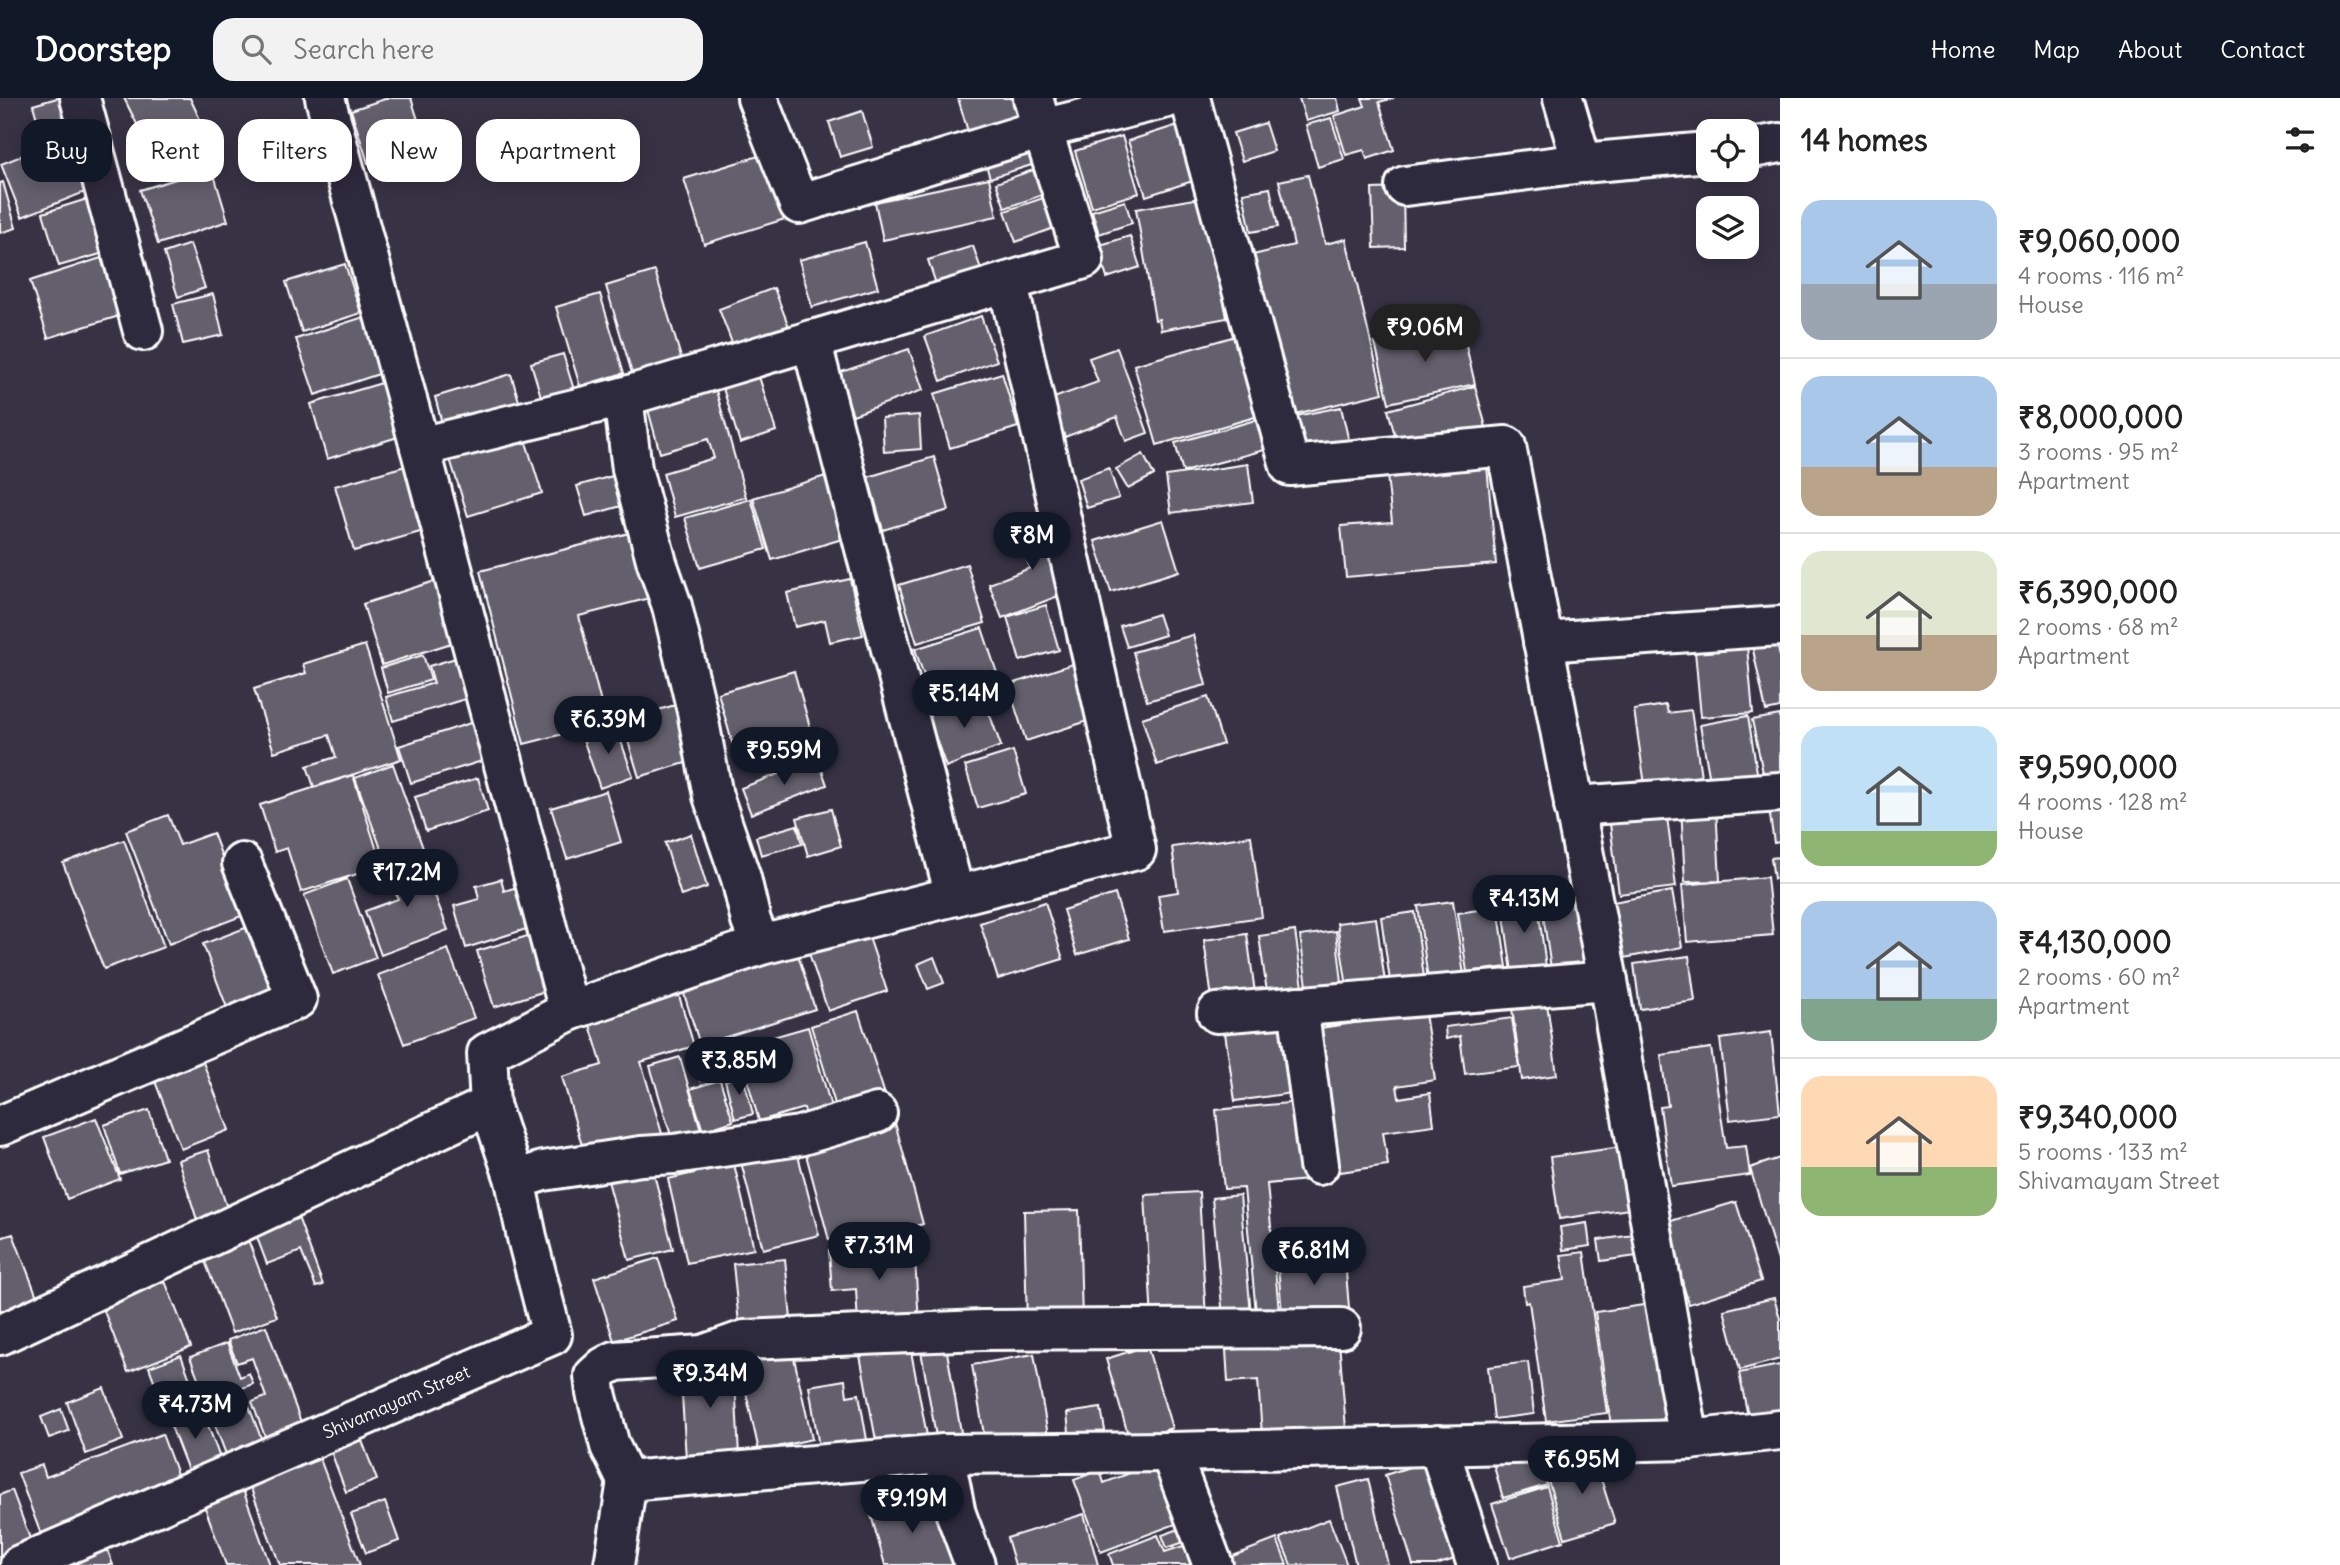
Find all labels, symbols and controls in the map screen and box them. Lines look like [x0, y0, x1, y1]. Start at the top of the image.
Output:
search box [213, 18, 703, 81]
text: Doorstep [35, 28, 171, 70]
icon: search [237, 30, 275, 68]
text: Search here [293, 33, 434, 66]
text: Home [1931, 34, 1995, 64]
text: Map [2033, 34, 2080, 64]
text: About [2118, 34, 2182, 64]
text: Contact [2220, 34, 2305, 64]
chip: Buy [21, 119, 112, 182]
chip: Rent [126, 119, 224, 182]
chip: Filters [238, 119, 352, 182]
chip: New [366, 119, 462, 182]
chip: Apartment [476, 119, 640, 182]
map controls [1696, 119, 1759, 259]
button: locate [1696, 119, 1759, 182]
text: 14 homes [1801, 121, 1928, 159]
icon: filters [2281, 121, 2319, 159]
button: layers [1696, 196, 1759, 259]
text: ₹9,060,000 [2018, 222, 2180, 260]
icon: home [1857, 228, 1941, 312]
text: 4 rooms · 116 m² [2018, 261, 2184, 290]
text: House [2018, 290, 2084, 319]
pin: ₹9.06M [1368, 304, 1482, 364]
text: ₹9.06M [1386, 312, 1464, 341]
text: ₹8,000,000 [2018, 398, 2183, 436]
icon: home [1857, 404, 1941, 488]
text: 3 rooms · 95 m² [2018, 437, 2179, 466]
text: Apartment [2018, 466, 2130, 495]
pin: ₹8M [998, 512, 1066, 572]
text: ₹8M [1009, 520, 1055, 549]
text: ₹6,390,000 [2018, 573, 2178, 611]
icon: home [1857, 579, 1941, 663]
text: 2 rooms · 68 m² [2018, 612, 2179, 641]
text: Apartment [2018, 641, 2130, 670]
pin: ₹5.14M [907, 670, 1021, 730]
text: ₹5.14M [928, 678, 1000, 707]
pin: ₹6.39M [551, 696, 665, 756]
text: ₹6.39M [570, 704, 646, 733]
pin: ₹9.59M [727, 728, 841, 787]
text: ₹9.59M [746, 735, 822, 764]
text: ₹9,590,000 [2018, 748, 2178, 786]
icon: home [1857, 754, 1941, 838]
text: 4 rooms · 128 m² [2018, 787, 2188, 816]
text: House [2018, 816, 2084, 845]
pin: ₹17.2M [350, 850, 464, 909]
text: ₹17.2M [372, 857, 442, 886]
pin: ₹4.13M [1467, 876, 1581, 935]
text: ₹4.13M [1488, 883, 1560, 912]
text: ₹4,130,000 [2018, 923, 2172, 961]
icon: home [1857, 929, 1941, 1013]
text: 2 rooms · 60 m² [2018, 962, 2180, 991]
text: Apartment [2018, 991, 2130, 1020]
pin: ₹3.85M [682, 1038, 796, 1097]
text: ₹3.85M [701, 1045, 777, 1074]
text: ₹9,340,000 [2018, 1098, 2178, 1136]
icon: home [1857, 1104, 1941, 1188]
text: 5 rooms · 133 m² [2018, 1137, 2188, 1166]
text: Shivamayam Street [2018, 1166, 2220, 1195]
pin: ₹7.31M [822, 1222, 936, 1282]
pin: ₹6.81M [1257, 1228, 1371, 1287]
text: ₹7.31M [844, 1230, 914, 1259]
text: ₹6.81M [1278, 1235, 1350, 1264]
pin: ₹9.34M [653, 1350, 767, 1410]
text: ₹9.34M [672, 1358, 748, 1387]
street label: Shivamayam Street [319, 1360, 473, 1444]
pin: ₹4.73M [138, 1382, 252, 1441]
text: ₹4.73M [158, 1389, 232, 1418]
pin: ₹6.95M [1525, 1436, 1639, 1496]
text: ₹6.95M [1544, 1444, 1620, 1473]
pin: ₹9.19M [855, 1476, 969, 1535]
text: ₹9.19M [877, 1483, 947, 1512]

